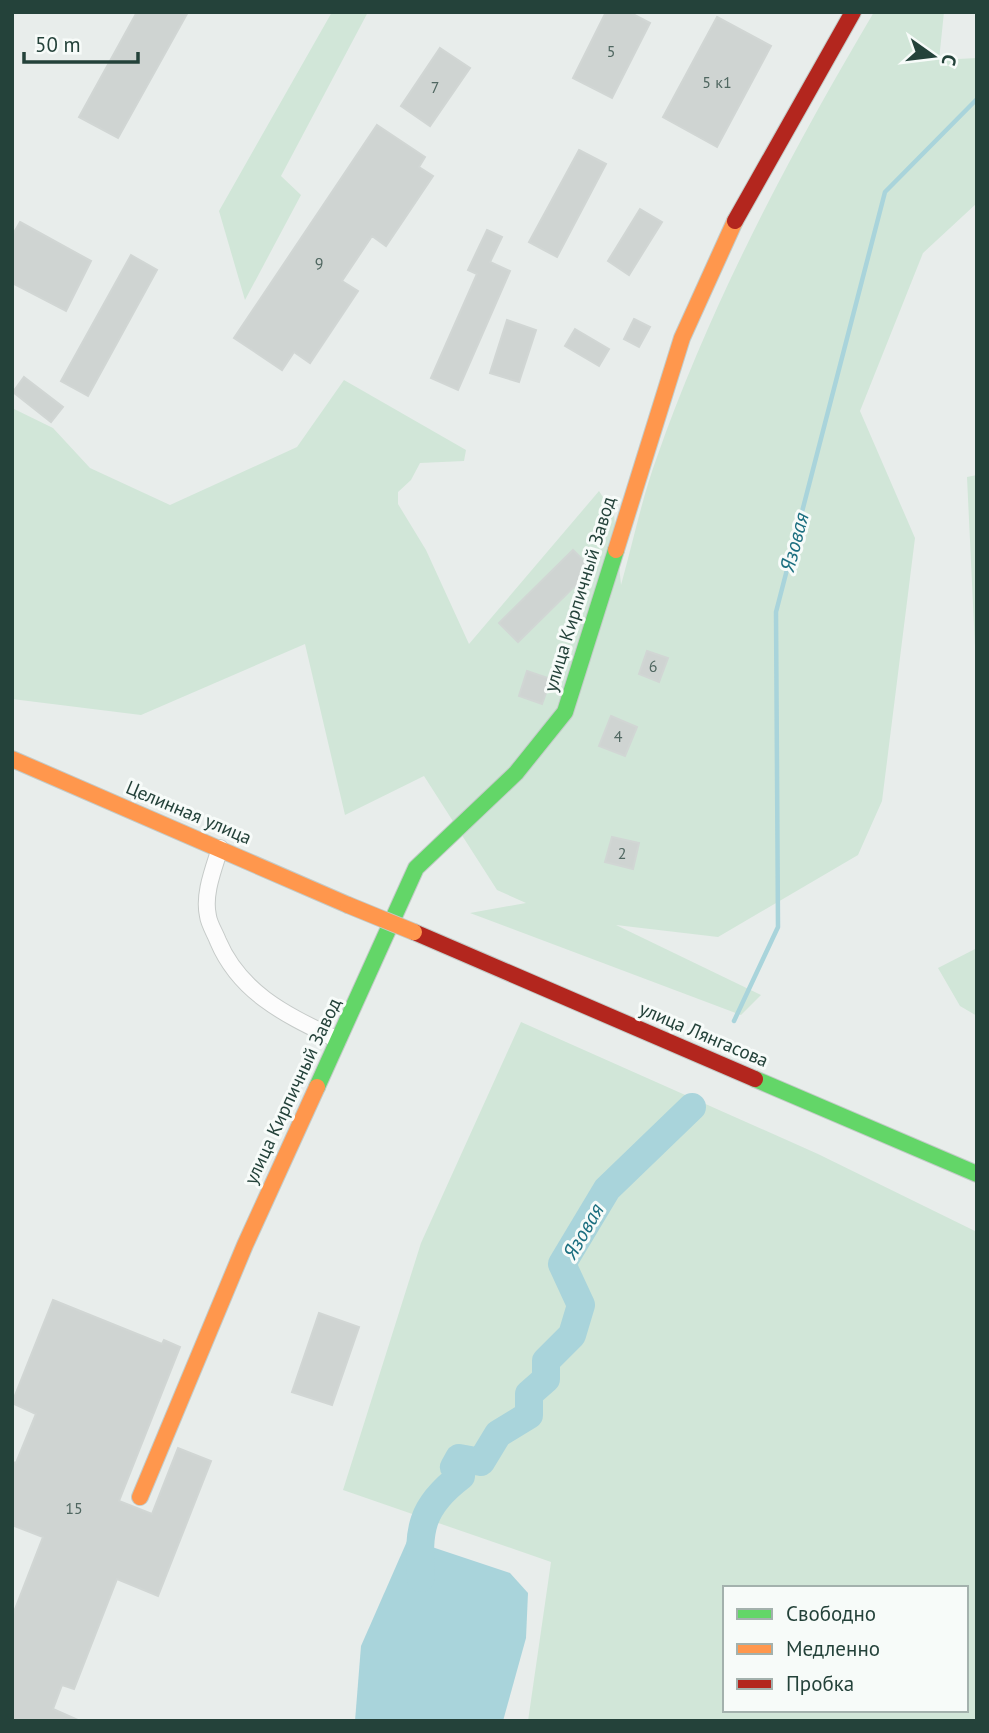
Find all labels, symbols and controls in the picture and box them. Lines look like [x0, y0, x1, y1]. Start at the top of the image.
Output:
scale bar [24, 21, 138, 65]
north arrow [898, 21, 968, 91]
text: 50 m [35, 31, 81, 58]
house number: 5 [607, 41, 615, 61]
text: С [936, 52, 962, 69]
house number: 5 к1 [702, 72, 732, 92]
house number: 7 [431, 77, 439, 97]
house number: 9 [315, 253, 323, 273]
street label: улица Кирпичный Завод [538, 493, 620, 695]
water label: Язовая [773, 509, 815, 576]
house number: 6 [649, 656, 657, 676]
house number: 4 [614, 726, 623, 746]
street label: Целинная улица [123, 775, 255, 849]
house number: 2 [618, 843, 626, 863]
street label: улица Кирпичный Завод [238, 994, 346, 1188]
street label: улица Лянгасова [636, 996, 772, 1072]
water label: Язовая [556, 1198, 610, 1265]
house number: 15 [65, 1498, 83, 1518]
legend [723, 1586, 968, 1712]
text: Свободно [786, 1600, 876, 1627]
text: Медленно [786, 1635, 880, 1662]
text: Пробка [786, 1670, 854, 1697]

